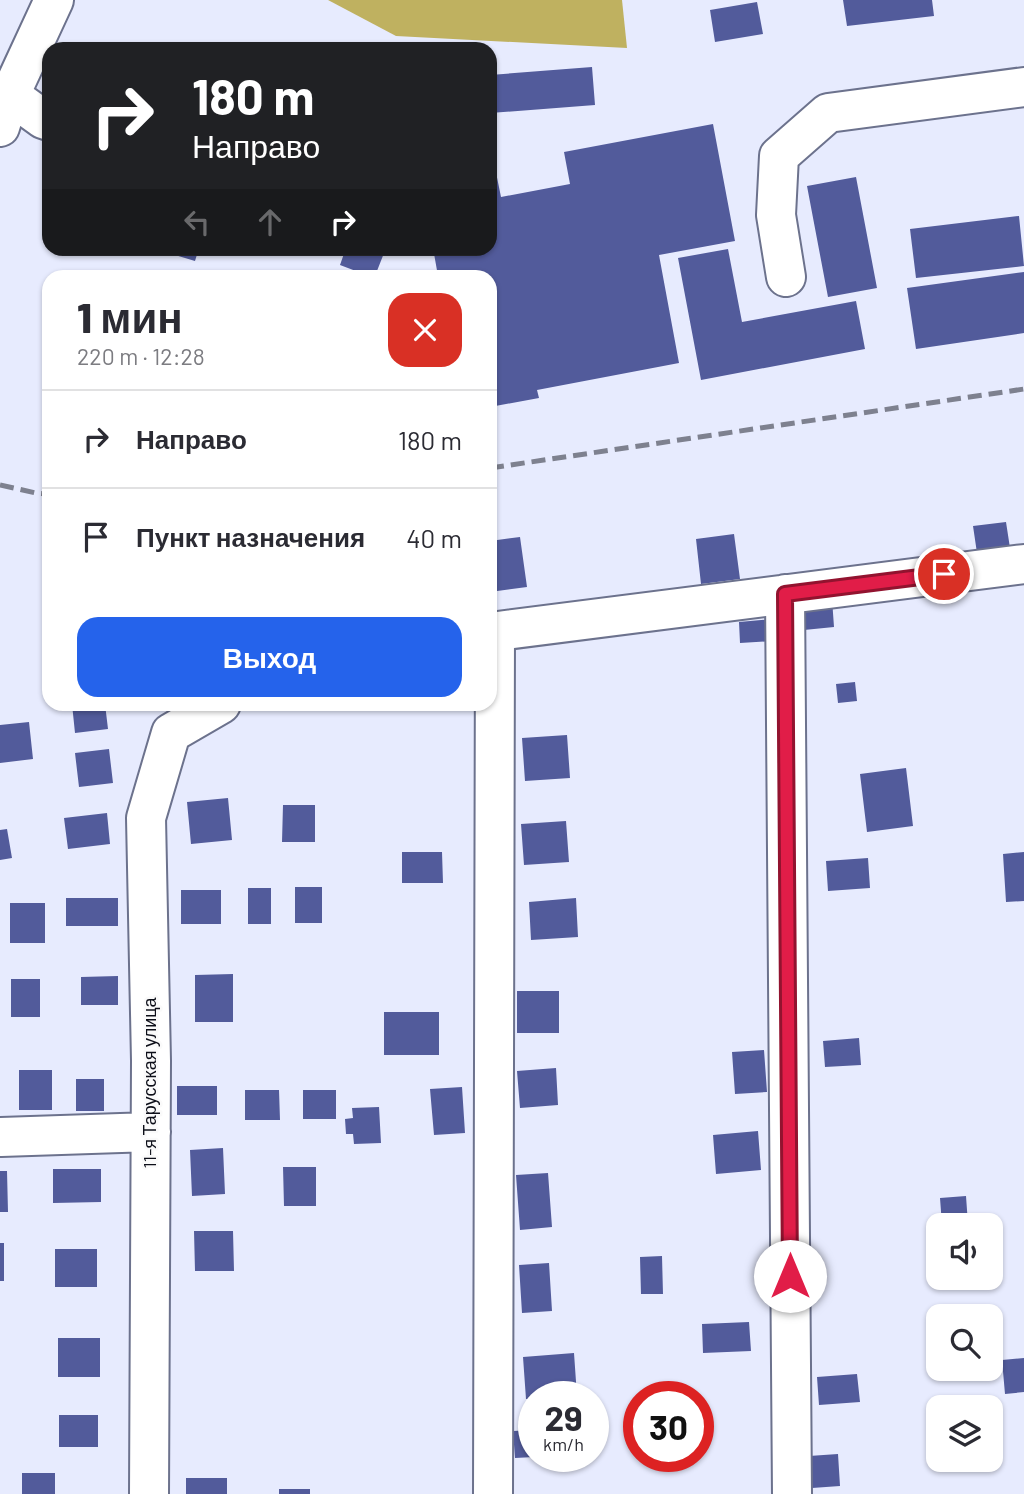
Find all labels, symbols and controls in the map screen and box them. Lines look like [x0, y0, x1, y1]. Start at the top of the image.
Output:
text: 180 m [192, 66, 315, 125]
icon: right [77, 70, 168, 161]
text: Направо [192, 126, 320, 164]
icon: left [178, 203, 216, 241]
icon: ahead [251, 203, 289, 241]
icon: right [324, 203, 362, 241]
text: 1 мин [77, 291, 183, 341]
button: close [388, 293, 462, 367]
text: 220 m · 12:28 [77, 342, 205, 370]
icon: right [77, 420, 115, 458]
text: Направо [136, 423, 247, 454]
text: 180 m [398, 424, 462, 455]
icon: arrive [77, 518, 115, 556]
text: Пункт назначения [136, 521, 365, 552]
text: 40 m [406, 522, 462, 553]
pin [914, 544, 974, 604]
icon: arrive [925, 555, 963, 593]
button: Выход [77, 617, 462, 697]
street label: 11-я Тарусская улица [138, 997, 160, 1169]
map controls [926, 1213, 1003, 1472]
button: sound [926, 1213, 1003, 1290]
position arrow [753, 1239, 827, 1313]
button: search [926, 1304, 1003, 1381]
speed limit sign: 30 [623, 1381, 714, 1472]
button: layers [926, 1395, 1003, 1472]
text: 29 [544, 1396, 583, 1438]
text: km/h [543, 1433, 584, 1455]

